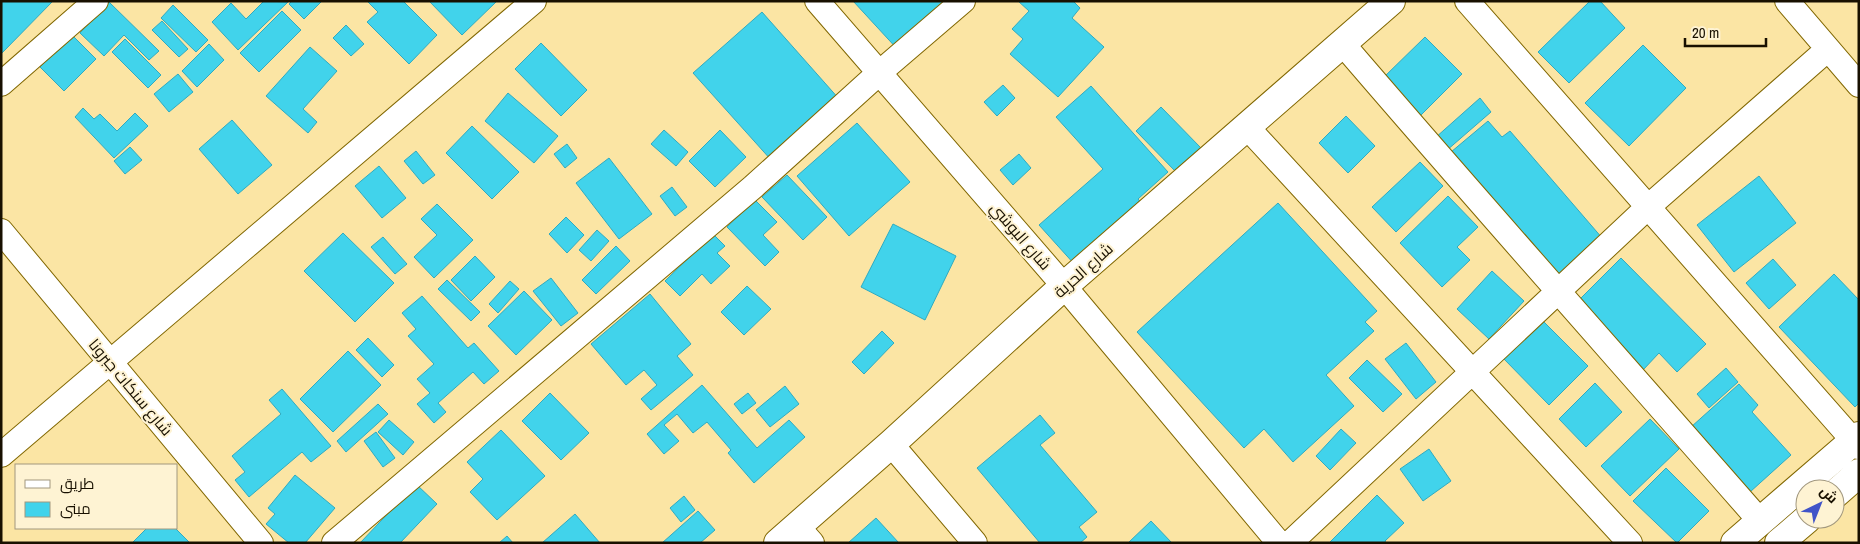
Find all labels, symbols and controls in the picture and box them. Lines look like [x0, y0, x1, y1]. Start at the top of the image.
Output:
scale bar [1685, 15, 1766, 47]
text: 20 m [1692, 22, 1719, 43]
street label: شارع البوشي [984, 197, 1057, 276]
street label: شارع الحرية [1049, 238, 1118, 303]
street label: شارع سنكات جبرونا [83, 334, 178, 441]
legend [15, 464, 178, 529]
text: طريق [60, 473, 94, 494]
north arrow [1795, 479, 1845, 529]
text: ش [1816, 482, 1842, 507]
text: مبنى [60, 498, 91, 519]

